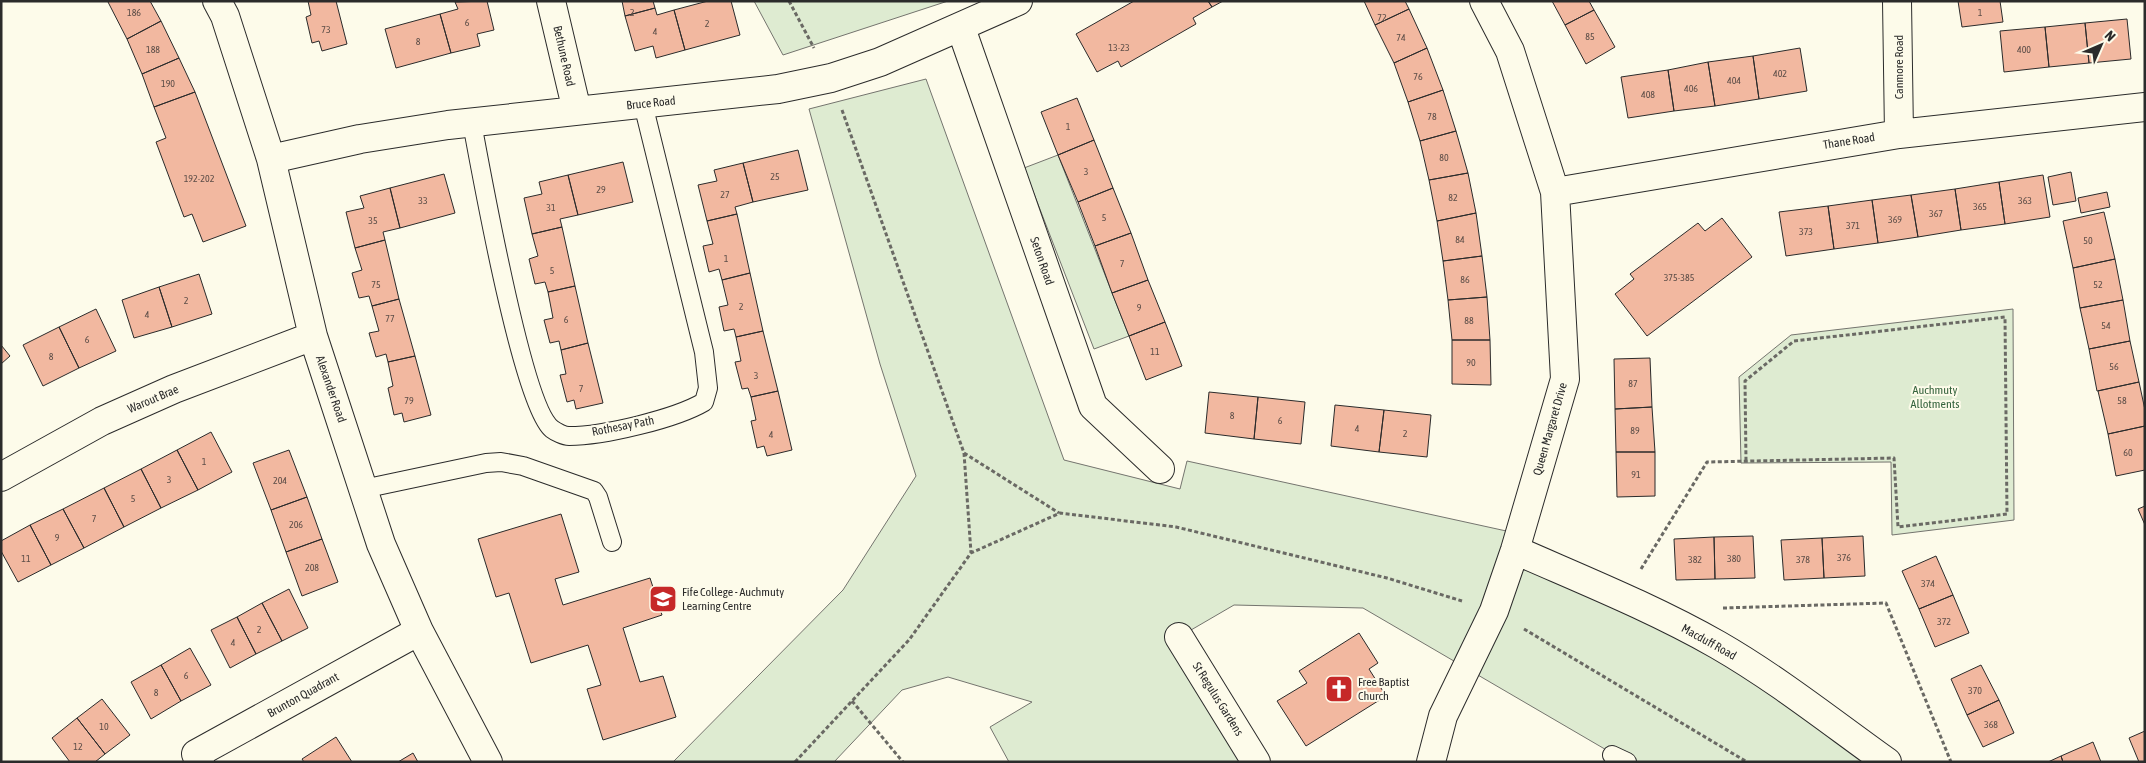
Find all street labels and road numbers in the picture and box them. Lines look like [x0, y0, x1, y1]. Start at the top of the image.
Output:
street label: Bethune Road [550, 24, 578, 88]
street label: Canmore Road [1892, 35, 1906, 99]
street label: Bruce Road [626, 93, 676, 113]
street label: Thane Road [1822, 130, 1876, 152]
street label: Seton Road [1027, 235, 1057, 287]
street label: Alexander Road [313, 354, 349, 424]
street label: Queen Margaret Drive [1530, 381, 1570, 477]
street label: Warout Brae [125, 382, 181, 416]
street label: Rothesay Path [591, 413, 655, 439]
street label: Macduff Road [1679, 621, 1739, 663]
street label: St Regulus Gardens [1190, 660, 1246, 738]
street label: Brunton Quadrant [265, 669, 342, 720]

